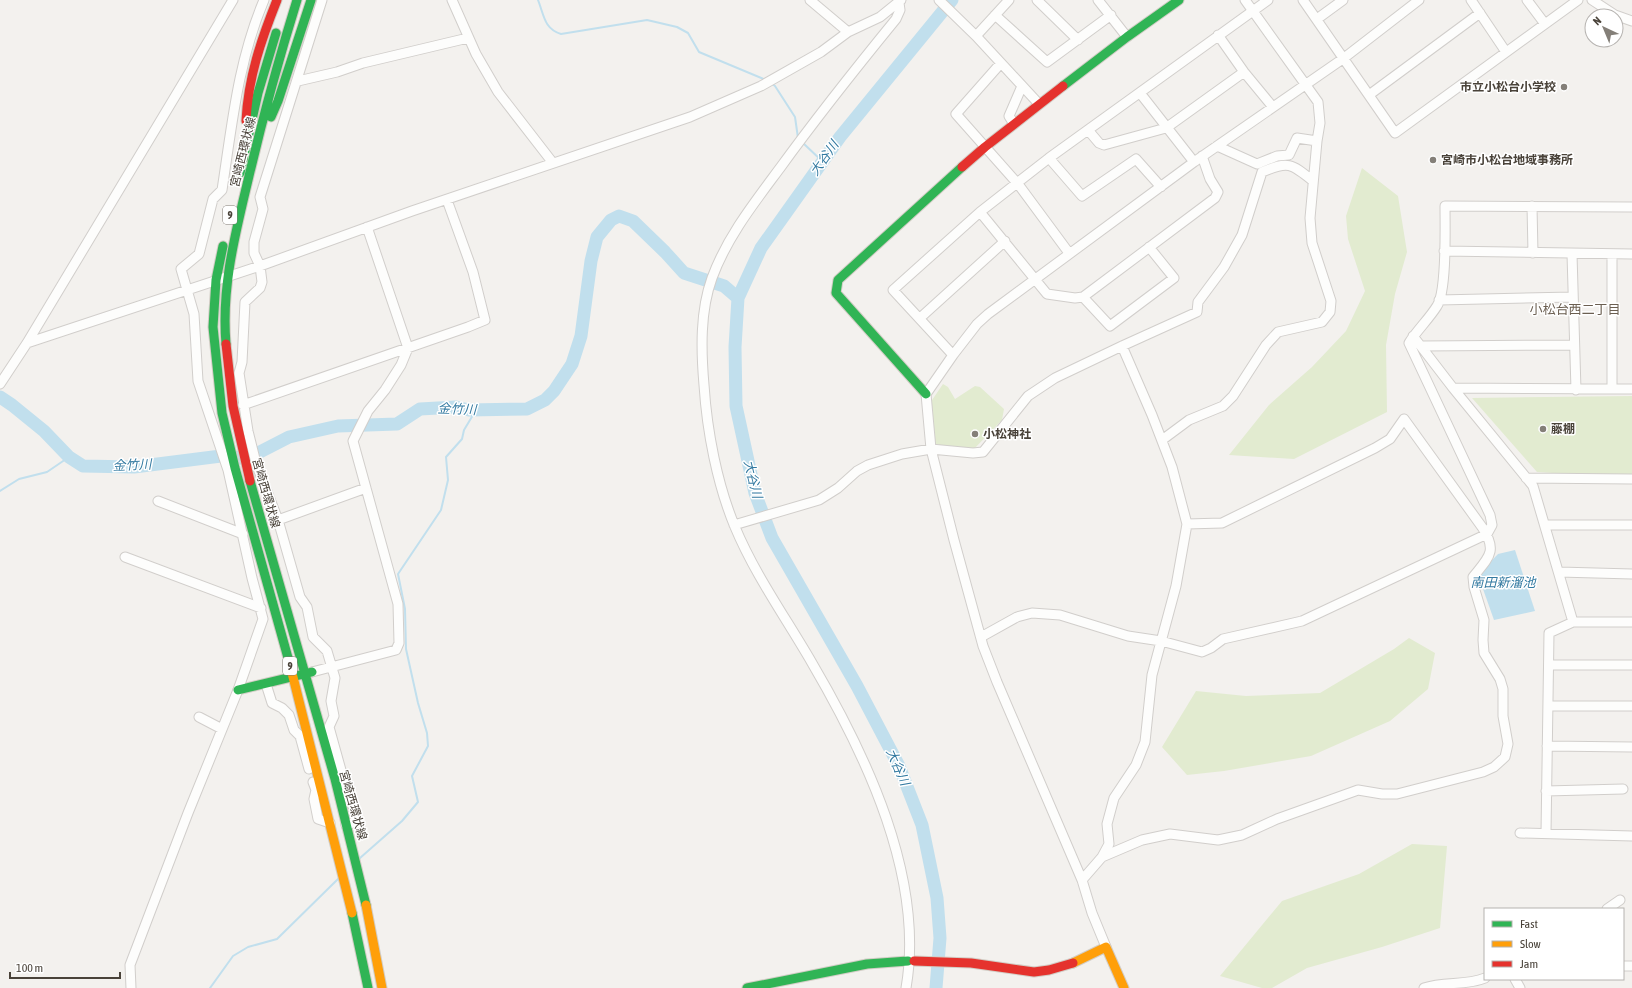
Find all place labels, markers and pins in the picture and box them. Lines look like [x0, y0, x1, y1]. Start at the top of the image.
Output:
place label: 市立小松台小学校 [1460, 80, 1556, 94]
marker: 市立小松台小学校 [1559, 82, 1569, 92]
place label: 宮崎市小松台地域事務所 [1441, 153, 1573, 167]
marker: 宮崎市小松台地域事務所 [1428, 155, 1438, 165]
place label: 藤棚 [1551, 422, 1575, 436]
marker: 藤棚 [1538, 424, 1548, 434]
place label: 小松神社 [983, 427, 1031, 441]
marker: 小松神社 [970, 429, 980, 439]

